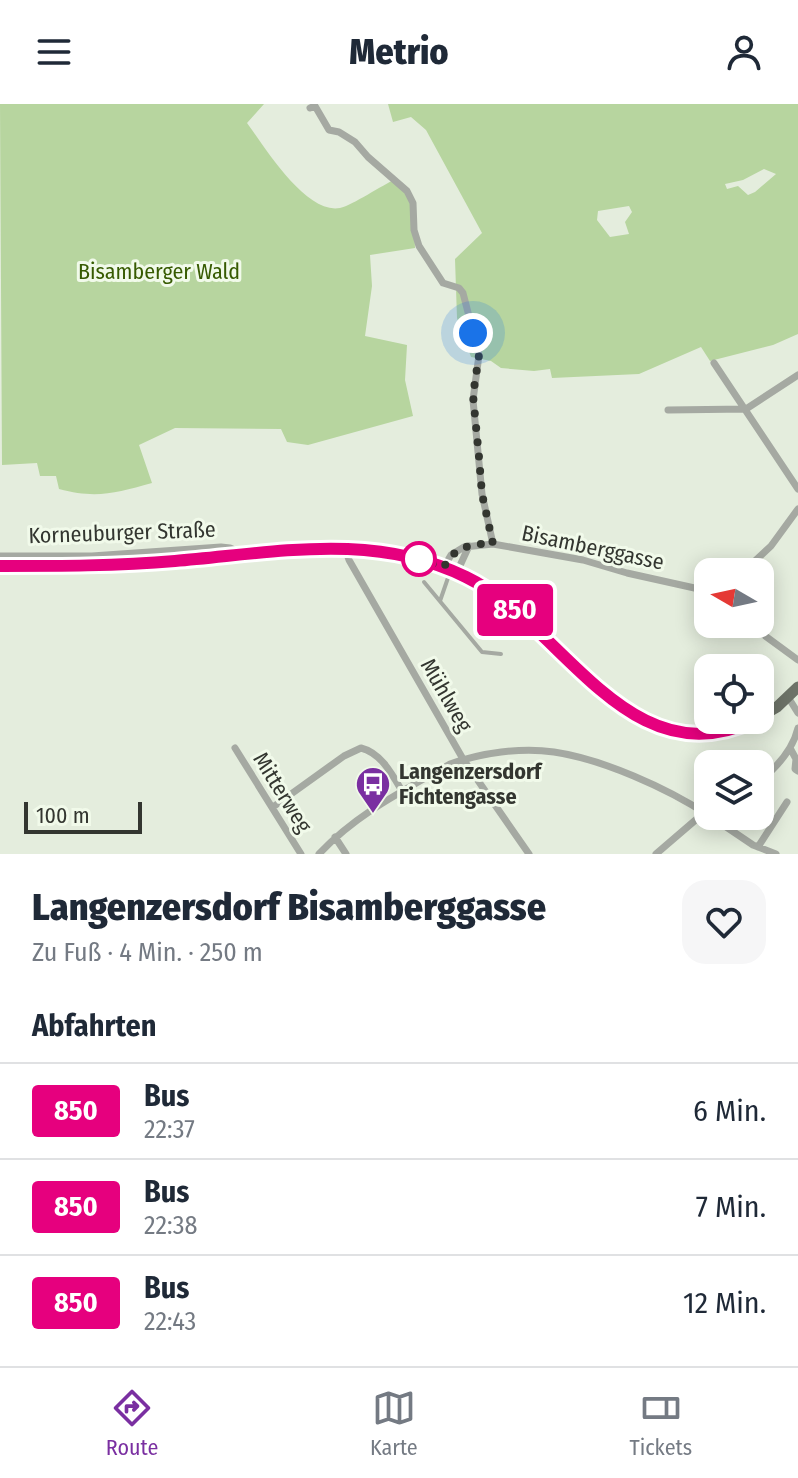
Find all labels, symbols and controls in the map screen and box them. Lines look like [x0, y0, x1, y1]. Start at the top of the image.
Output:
icon: menu [32, 30, 76, 74]
text: Metrio [349, 30, 449, 74]
icon: person [722, 30, 766, 74]
park label: Bisamberger Wald [78, 258, 240, 285]
your location [453, 313, 493, 353]
street label: Korneuburger Straße [28, 516, 216, 549]
street label: Bisamberggasse [519, 519, 667, 576]
unlabelled marker [402, 542, 436, 576]
north arrow [694, 558, 774, 638]
map controls [694, 558, 774, 830]
line badge: 850 [469, 584, 561, 636]
text: 850 [493, 593, 537, 626]
street label: Mühlweg [415, 654, 479, 737]
button: locate [694, 654, 774, 734]
street label: Mitterweg [247, 747, 318, 838]
button: layers [694, 750, 774, 830]
place label: Langenzersdorf Fichtengasse [399, 758, 543, 810]
bus stop icon: Langenzersdorf Fichtengasse [354, 765, 392, 815]
scale bar [24, 798, 142, 834]
text: 100 m [36, 802, 90, 829]
button: heart [682, 880, 766, 964]
text: Langenzersdorf Bisamberggasse [32, 884, 546, 930]
text: Zu Fuß · 4 Min. · 250 m [32, 937, 263, 968]
text: Abfahrten [32, 1008, 156, 1044]
text: Bus [144, 1078, 189, 1114]
text: 6 Min. [693, 1093, 766, 1129]
text: 850 [54, 1094, 98, 1127]
text: 22:37 [144, 1114, 195, 1145]
text: Bus [144, 1174, 189, 1210]
text: 7 Min. [696, 1189, 766, 1225]
text: 850 [54, 1190, 98, 1223]
text: 22:38 [144, 1210, 197, 1241]
text: Bus [144, 1270, 189, 1306]
text: 12 Min. [683, 1285, 766, 1321]
text: 850 [54, 1286, 98, 1319]
text: 22:43 [144, 1306, 196, 1337]
tab: Route [106, 1386, 158, 1461]
tab: Karte [370, 1386, 418, 1461]
tab: Tickets [629, 1386, 692, 1461]

